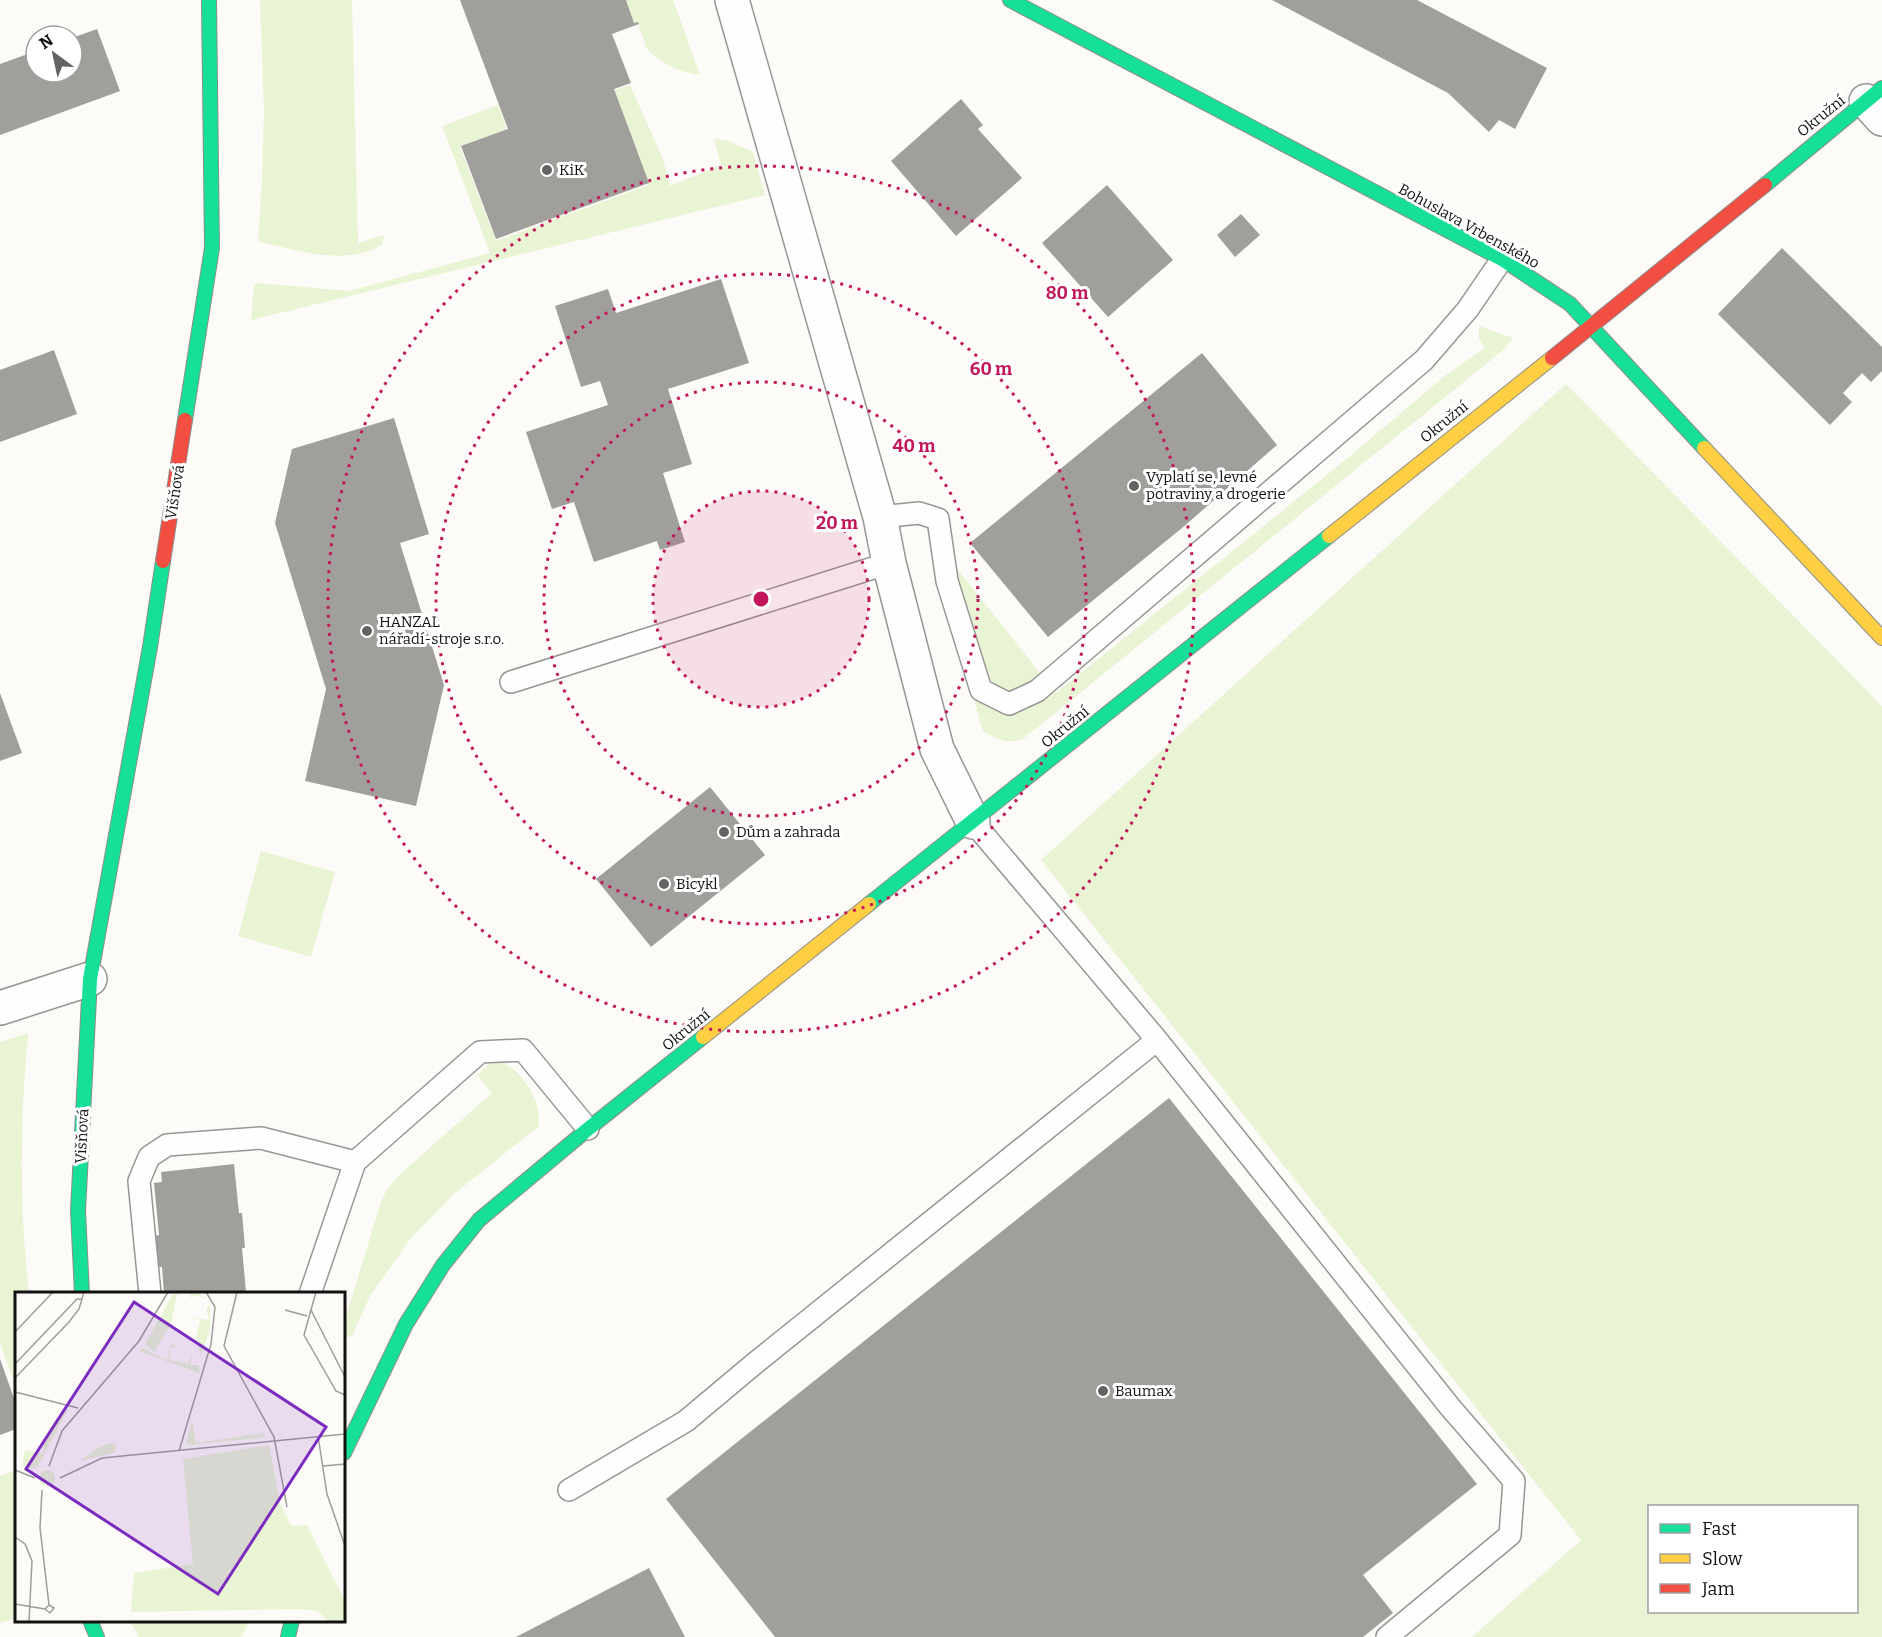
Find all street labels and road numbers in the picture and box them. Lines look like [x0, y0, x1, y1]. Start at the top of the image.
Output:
street label: Okružní [1793, 91, 1849, 141]
street label: Bohuslava Vrbenského [1395, 180, 1543, 272]
street label: Okružní [1416, 397, 1472, 447]
street label: Višňová [162, 463, 188, 521]
street label: Okružní [1037, 702, 1093, 752]
street label: Okružní [658, 1005, 714, 1055]
street label: Višňová [72, 1108, 92, 1164]

